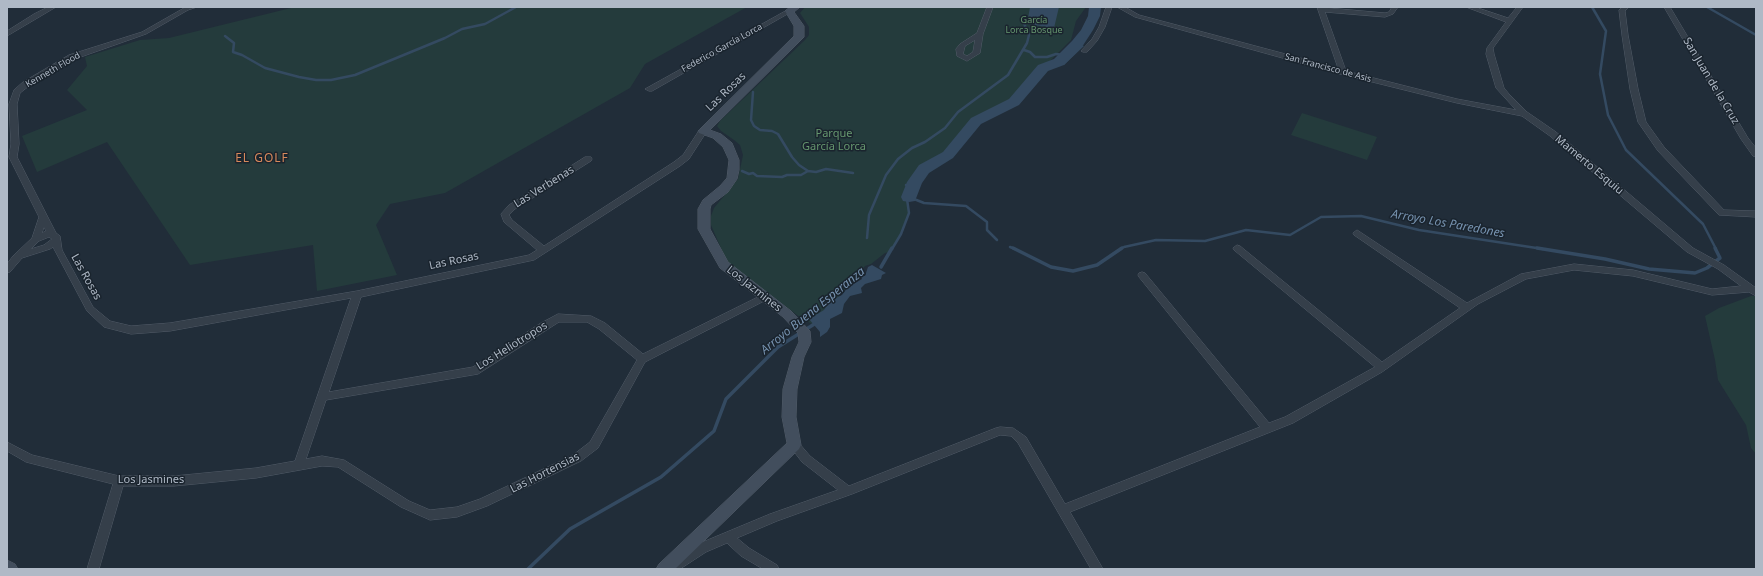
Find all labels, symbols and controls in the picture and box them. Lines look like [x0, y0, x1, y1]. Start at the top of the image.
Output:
park label: García Lorca Bosque [1005, 15, 1063, 36]
street label: Federico García Lorca [680, 21, 764, 75]
street label: San Juan de la Cruz [1680, 35, 1742, 127]
street label: Kenneth Flood [24, 50, 82, 90]
street label: San Francisco de Asis [1283, 51, 1373, 85]
street label: Las Rosas [703, 70, 749, 114]
park label: Parque García Lorca [802, 127, 866, 153]
street label: Mamerto Esquiu [1552, 133, 1626, 197]
district label: EL GOLF [235, 152, 289, 166]
street label: Las Verbenas [512, 163, 576, 211]
water label: Arroyo Los Paredones [1390, 207, 1506, 241]
street label: Las Rosas [428, 249, 480, 273]
street label: Las Rosas [68, 252, 104, 302]
street label: Los Jazmines [724, 263, 784, 315]
water label: Arroyo Buena Esperanza [758, 265, 868, 357]
street label: Los Heliotropos [474, 319, 550, 373]
street label: Las Hortensias [508, 450, 582, 496]
street label: Los Jasmines [118, 473, 184, 487]

